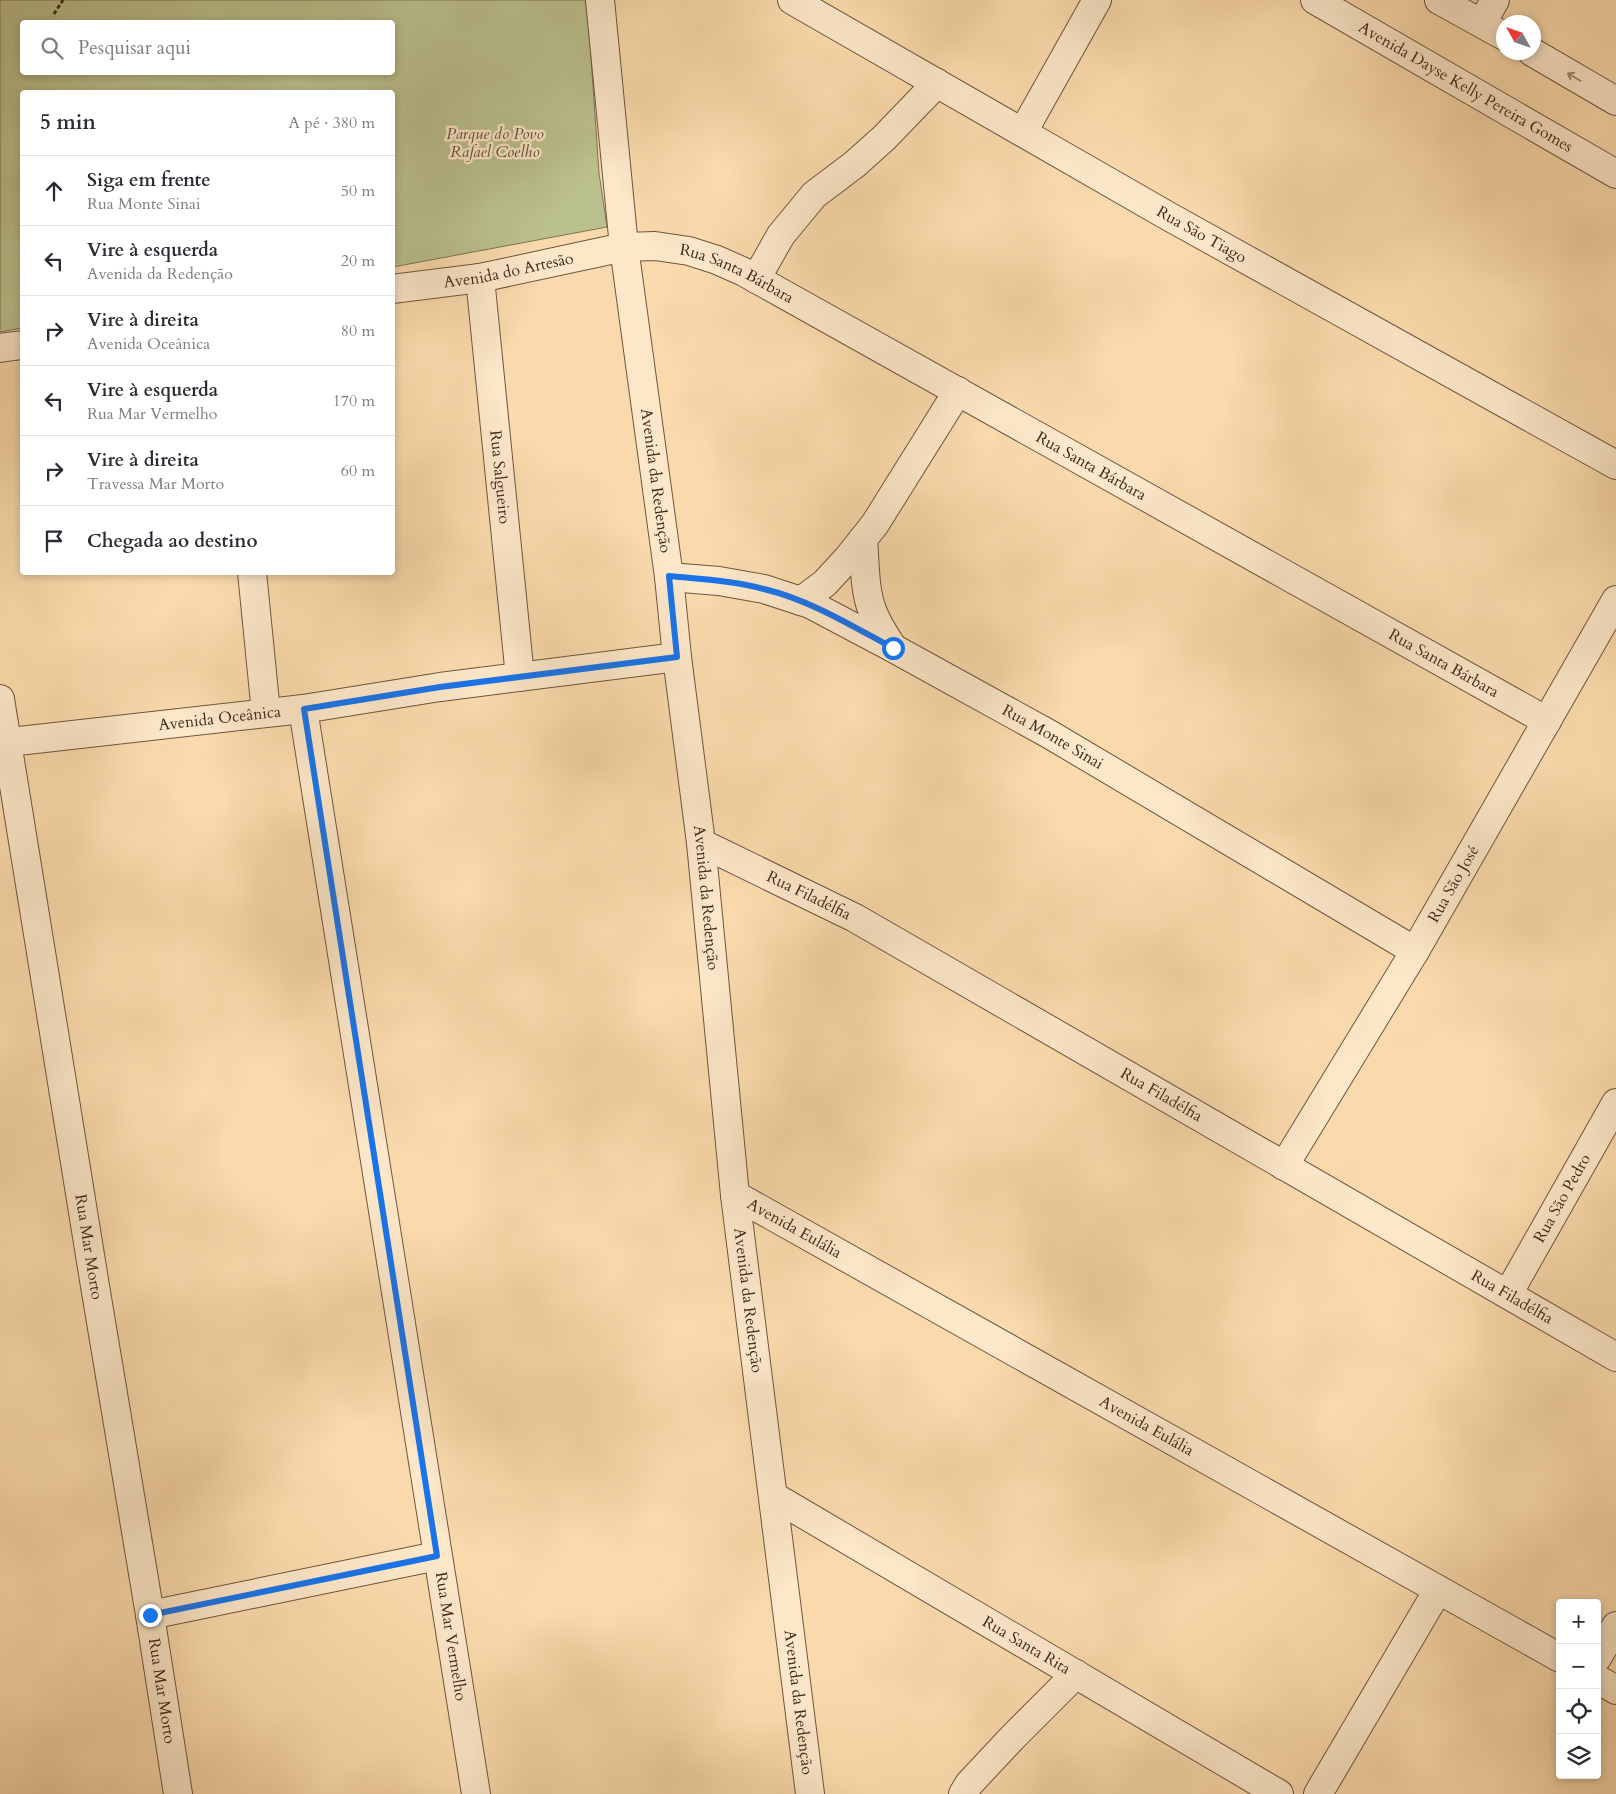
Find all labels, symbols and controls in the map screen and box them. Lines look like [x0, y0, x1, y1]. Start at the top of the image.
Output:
north arrow [1496, 15, 1541, 60]
street label: Avenida Dayse Kelly Pereira Gomes [1354, 16, 1577, 158]
search box [20, 20, 395, 75]
icon: search [38, 34, 66, 62]
text: Pesquisar aqui [78, 35, 191, 61]
one-way arrow [1566, 72, 1581, 82]
text: 5 min [40, 108, 96, 137]
text: A pé · 380 m [288, 112, 375, 134]
park label: Parque do Povo Rafael Coelho [446, 123, 544, 163]
text: Siga em frente [87, 167, 211, 193]
icon: ahead [40, 177, 68, 205]
text: 50 m [341, 180, 375, 202]
text: Rua Monte Sinai [87, 193, 201, 215]
street label: Rua São Tiago [1153, 201, 1251, 269]
text: Vire à esquerda [87, 237, 218, 263]
street label: Rua Santa Bárbara [678, 239, 798, 309]
icon: left [40, 247, 68, 275]
street label: Avenida do Artesão [442, 247, 576, 293]
text: 20 m [341, 250, 375, 272]
text: Avenida da Redenção [87, 263, 233, 285]
text: Vire à direita [87, 307, 199, 333]
icon: right [40, 317, 68, 345]
text: 80 m [341, 320, 375, 342]
text: Avenida Oceânica [87, 333, 210, 355]
text: Vire à esquerda [87, 377, 218, 403]
icon: left [40, 387, 68, 415]
text: 170 m [333, 390, 375, 412]
text: Rua Mar Vermelho [87, 403, 217, 425]
street label: Avenida da Redenção [635, 407, 677, 555]
street label: Rua Santa Bárbara [1032, 426, 1150, 506]
street label: Rua Salgueiro [484, 429, 516, 525]
text: Vire à direita [87, 447, 199, 473]
icon: right [40, 457, 68, 485]
text: 60 m [341, 460, 375, 482]
text: Travessa Mar Morto [87, 473, 224, 495]
icon: arrive [40, 527, 68, 555]
text: Chegada ao destino [87, 528, 258, 554]
street label: Rua Santa Bárbara [1385, 624, 1503, 703]
route start [882, 637, 905, 660]
street label: Rua Monte Sinai [998, 699, 1108, 775]
street label: Avenida Oceânica [157, 701, 282, 736]
street label: Avenida da Redenção [688, 824, 724, 972]
street label: Rua São José [1423, 841, 1484, 927]
street label: Rua Filadélfia [763, 866, 855, 926]
street label: Rua Filadélfia [1116, 1062, 1207, 1127]
street label: Rua São Pedro [1528, 1150, 1596, 1247]
street label: Rua Mar Morto [69, 1193, 108, 1302]
street label: Avenida Eulália [743, 1193, 846, 1264]
street label: Avenida da Redenção [728, 1227, 768, 1375]
street label: Rua Filadélfia [1467, 1265, 1557, 1330]
street label: Avenida Eulália [1095, 1391, 1198, 1461]
street label: Rua Mar Vermelho [430, 1570, 472, 1703]
map controls [1556, 1599, 1601, 1779]
button: + [1556, 1599, 1601, 1644]
route end [139, 1604, 162, 1627]
street label: Rua Santa Rita [978, 1611, 1075, 1680]
street label: Avenida da Redenção [779, 1628, 819, 1776]
street label: Rua Mar Morto [143, 1637, 181, 1746]
button: − [1556, 1644, 1601, 1689]
button: locate [1556, 1689, 1601, 1734]
button: layers [1556, 1734, 1601, 1779]

